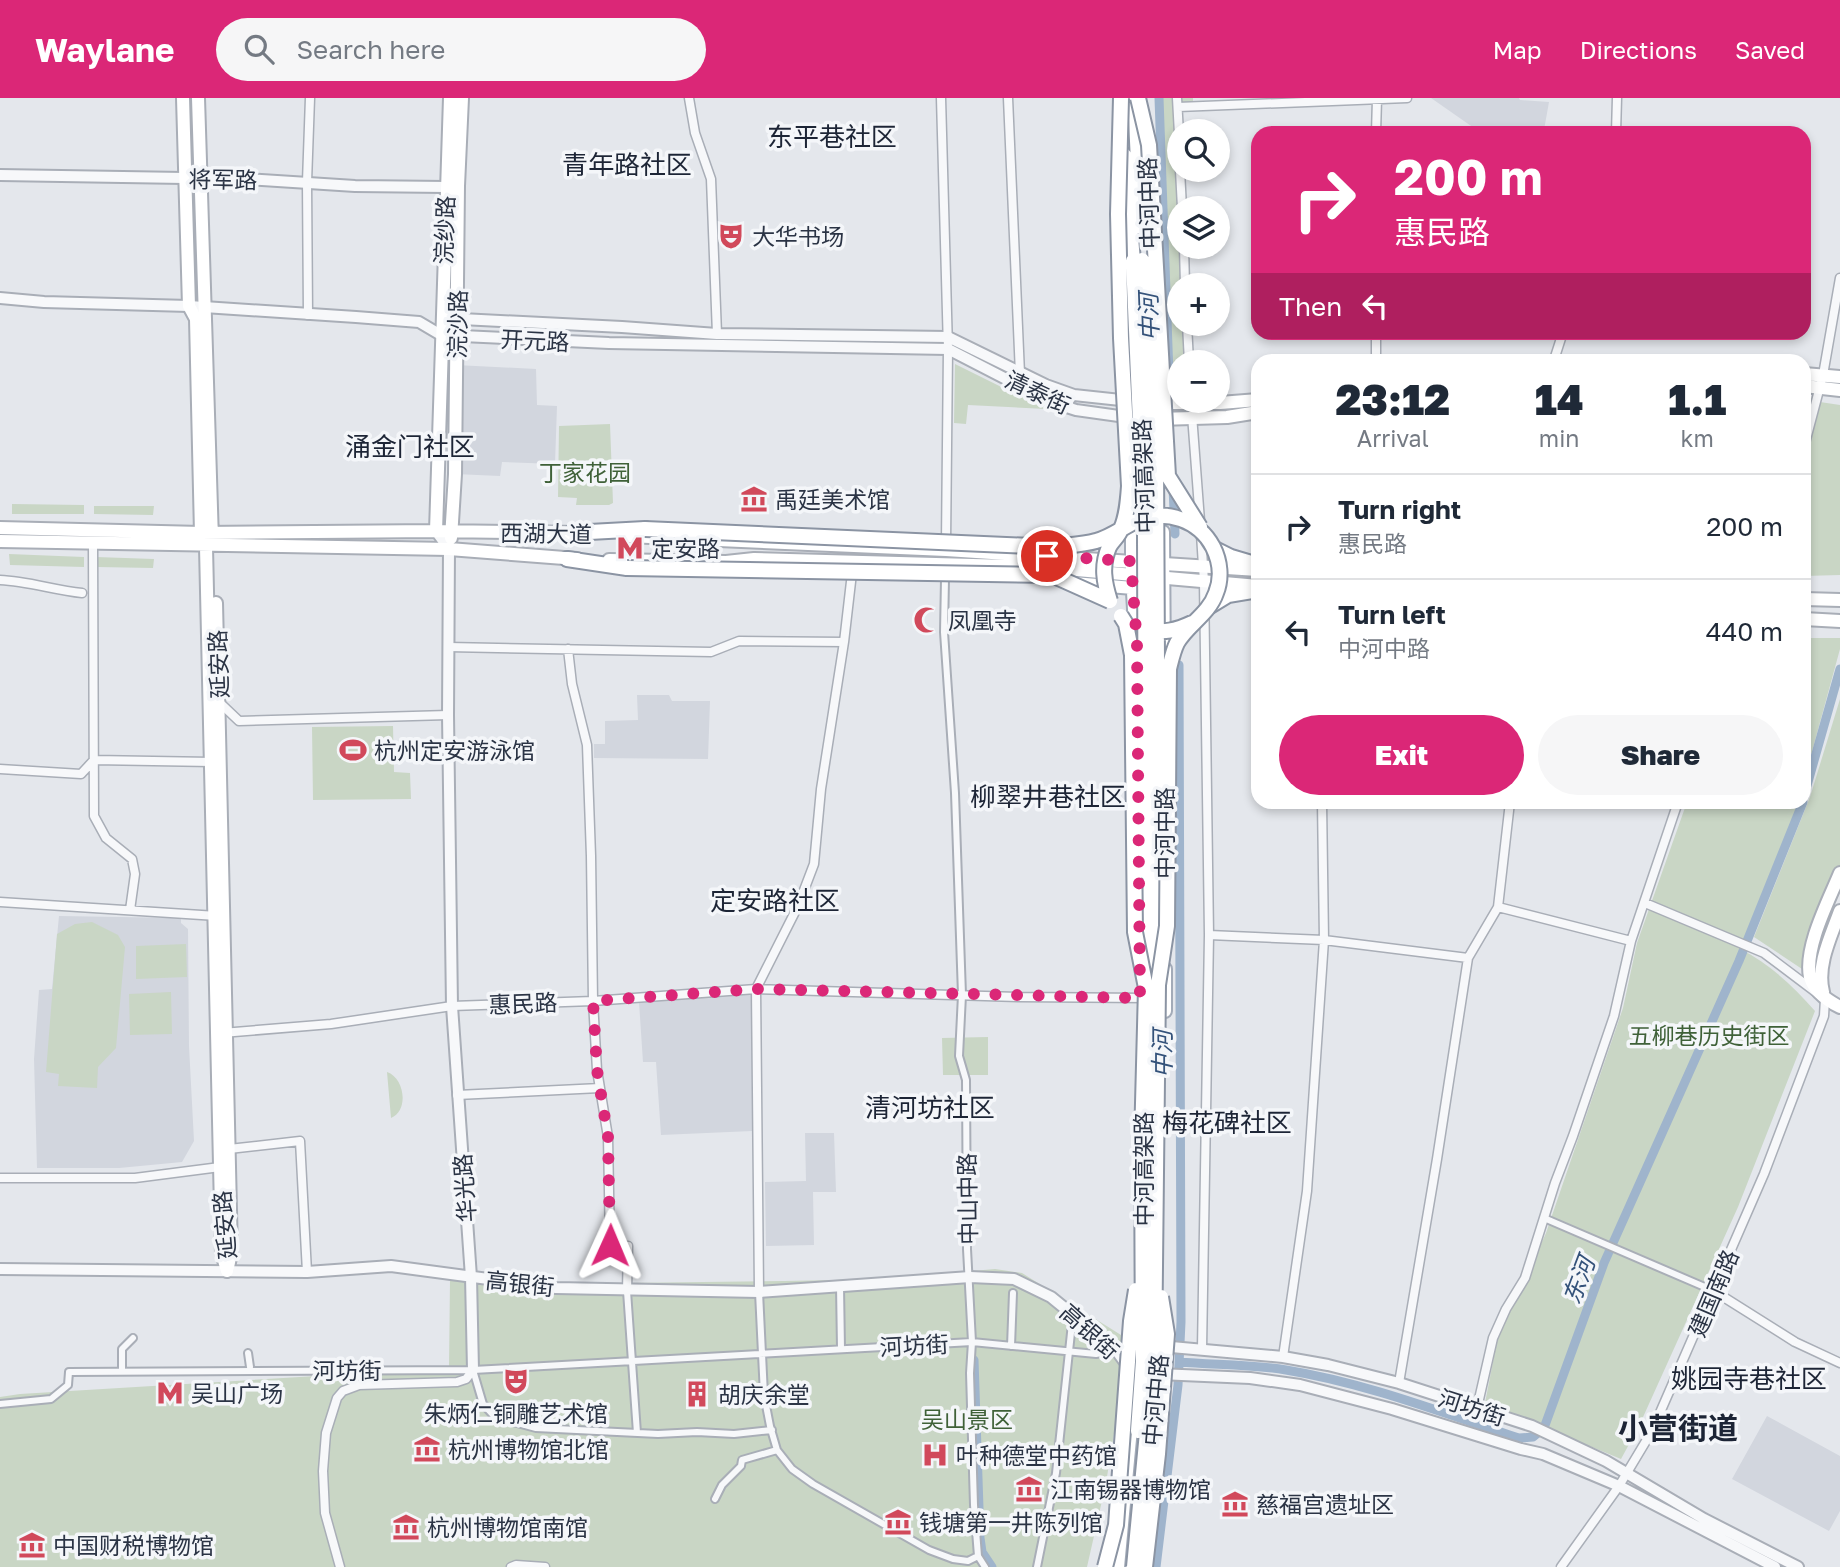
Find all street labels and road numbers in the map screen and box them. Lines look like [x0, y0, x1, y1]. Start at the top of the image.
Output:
street label: 中河中路 [1132, 157, 1164, 249]
street label: 将军路 [188, 164, 258, 194]
street label: 浣纱路 [429, 195, 459, 265]
street label: 浣沙路 [442, 289, 472, 359]
street label: 开元路 [500, 324, 570, 356]
street label: 清泰街 [1001, 365, 1075, 419]
street label: 中河高架路 [1127, 418, 1159, 534]
street label: 西湖大道 [500, 518, 592, 548]
street label: 延安路 [203, 629, 233, 699]
street label: 中河中路 [1150, 787, 1178, 879]
street label: 惠民路 [488, 988, 558, 1018]
street label: 中河高架路 [1129, 1112, 1157, 1227]
street label: 华光路 [448, 1153, 480, 1223]
street label: 中山中路 [952, 1153, 982, 1245]
street label: 延安路 [207, 1189, 241, 1261]
street label: 建国南路 [1682, 1245, 1744, 1341]
street label: 高银街 [484, 1265, 556, 1301]
street label: 高银街 [1055, 1298, 1125, 1364]
street label: 河坊街 [879, 1329, 949, 1361]
street label: 中河中路 [1137, 1353, 1173, 1447]
street label: 河坊街 [313, 1356, 382, 1384]
street label: 河坊街 [1435, 1383, 1509, 1431]

